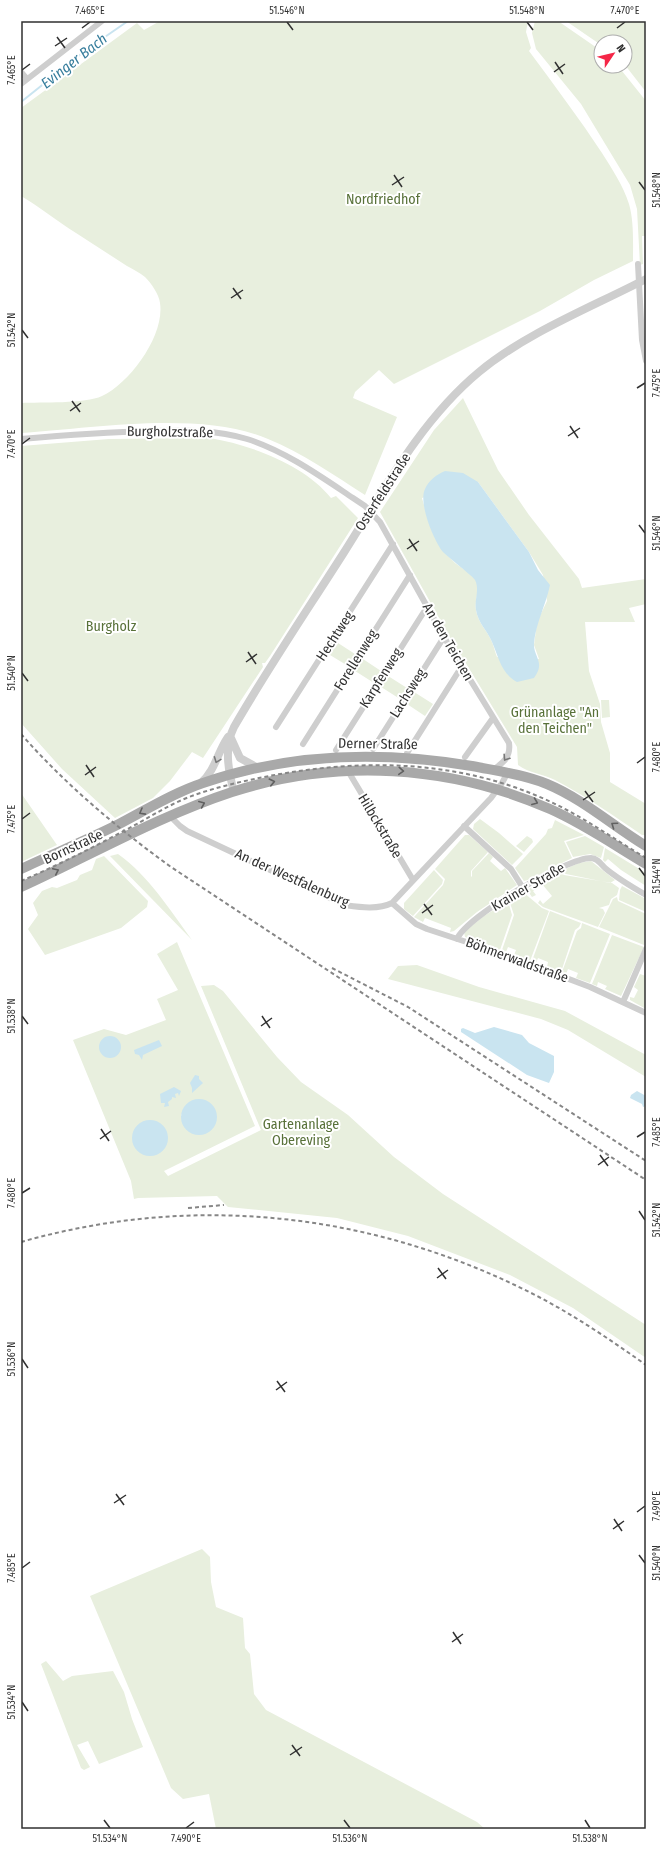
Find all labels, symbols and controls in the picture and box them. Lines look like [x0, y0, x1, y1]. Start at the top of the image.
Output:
text: 7.465°E [75, 5, 105, 17]
text: 51.546°N [269, 5, 305, 17]
text: 51.548°N [509, 5, 545, 17]
text: 7.470°E [610, 5, 640, 17]
water label: Evinger Bach [37, 30, 111, 92]
north arrow [593, 34, 633, 74]
text: N [614, 42, 628, 55]
text: 7.465°E [6, 55, 18, 85]
text: 51.548°N [651, 172, 663, 208]
park label: Nordfriedhof [346, 191, 422, 208]
text: 51.542°N [6, 313, 18, 347]
text: 7.475°E [651, 369, 663, 397]
street label: Burgholzstraße [127, 423, 214, 441]
text: 7.470°E [6, 429, 18, 459]
street label: Osterfeldstraße [352, 450, 415, 534]
text: 51.546°N [651, 515, 663, 551]
street label: An den Teichen [419, 600, 477, 684]
street label: Hechtweg [313, 608, 358, 664]
park label: Burgholz [86, 618, 137, 635]
street label: Forellenweg [331, 626, 382, 694]
street label: Karpfenweg [356, 644, 406, 711]
text: 51.540°N [6, 655, 18, 691]
street label: Lachsweg [386, 665, 430, 721]
park label: Grünanlage "An den Teichen" [511, 704, 599, 737]
street label: Derner Straße [338, 735, 418, 753]
text: 7.480°E [651, 742, 663, 772]
one-way arrow [503, 754, 510, 761]
one-way arrow [214, 756, 222, 763]
one-way arrow [398, 767, 404, 776]
one-way arrow [268, 778, 275, 786]
street label: Hilbckstraße [354, 791, 406, 861]
one-way arrow [531, 798, 538, 806]
one-way arrow [199, 800, 206, 808]
text: 7.475°E [6, 805, 18, 833]
one-way arrow [139, 807, 146, 814]
one-way arrow [611, 823, 618, 830]
street label: Bornstraße [41, 826, 105, 868]
street label: An der Westfalenburg [232, 845, 352, 911]
text: 51.544°N [651, 858, 663, 894]
street label: Krainer Straße [488, 859, 568, 915]
one-way arrow [52, 868, 60, 876]
street label: Böhmerwaldstraße [463, 934, 571, 986]
text: 51.538°N [6, 998, 18, 1034]
park label: Gartenanlage Obereving [263, 1116, 339, 1149]
text: 7.485°E [651, 1117, 663, 1147]
text: 7.480°E [6, 1178, 18, 1208]
text: 51.542°N [651, 1203, 663, 1237]
text: 51.536°N [6, 1342, 18, 1376]
text: 7.490°E [651, 1491, 663, 1521]
text: 51.540°N [651, 1545, 663, 1581]
text: 7.485°E [6, 1553, 18, 1583]
text: 51.534°N [6, 1685, 18, 1719]
text: 51.534°N [93, 1833, 127, 1845]
text: 7.490°E [171, 1833, 201, 1845]
text: 51.536°N [333, 1833, 367, 1845]
text: 51.538°N [572, 1833, 608, 1845]

